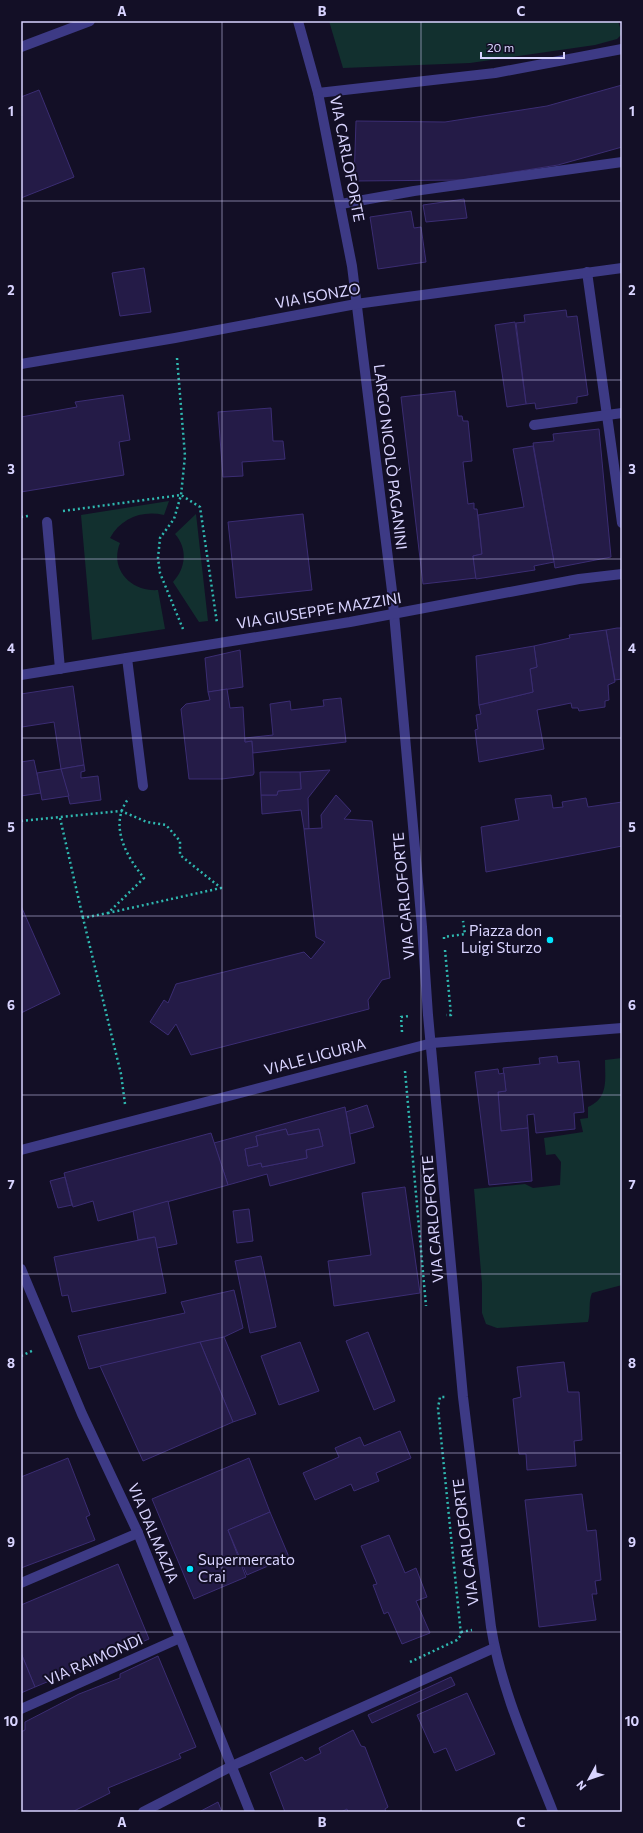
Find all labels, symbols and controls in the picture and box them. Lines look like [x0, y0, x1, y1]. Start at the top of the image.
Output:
text: A [117, 3, 127, 19]
text: B [318, 3, 327, 19]
text: C [517, 3, 526, 19]
scale bar [481, 34, 564, 60]
text: 20 m [487, 40, 514, 54]
street label: VIA CARLOFORTE [327, 94, 369, 223]
text: 1 [8, 103, 14, 119]
text: 1 [629, 103, 635, 119]
street label: VIA ISONZO [274, 279, 362, 311]
text: 2 [7, 282, 15, 298]
text: 2 [628, 282, 636, 298]
street label: LARGO NICOLÒ PAGANINI [371, 363, 412, 551]
text: 3 [7, 461, 15, 477]
text: 3 [628, 461, 636, 477]
street label: VIA GIUSEPPE MAZZINI [235, 588, 403, 632]
text: 4 [7, 640, 15, 656]
text: 4 [628, 640, 636, 656]
text: 5 [7, 819, 15, 835]
text: 5 [628, 819, 636, 835]
street label: VIA CARLOFORTE [388, 831, 418, 961]
place label: Piazza don Luigi Sturzo [461, 921, 542, 956]
marker: Piazza don Luigi Sturzo [545, 935, 555, 945]
text: 6 [7, 997, 15, 1013]
text: 6 [628, 997, 636, 1013]
street label: VIALE LIGURIA [262, 1034, 368, 1078]
street label: VIA CARLOFORTE [417, 1154, 447, 1284]
text: 7 [7, 1176, 15, 1192]
text: 7 [628, 1176, 636, 1192]
text: 8 [7, 1355, 15, 1371]
text: 8 [628, 1355, 636, 1371]
street label: VIA CARLOFORTE [448, 1477, 482, 1607]
street label: VIA DALMAZIA [125, 1480, 183, 1585]
text: 9 [7, 1534, 15, 1550]
text: 9 [628, 1534, 636, 1550]
place label: Supermercato Crai [198, 1550, 295, 1585]
marker: Supermercato Crai [185, 1564, 195, 1574]
street label: VIA RAIMONDI [42, 1629, 145, 1689]
text: 10 [4, 1713, 19, 1729]
text: 10 [625, 1713, 640, 1729]
north arrow [569, 1759, 609, 1799]
text: N [573, 1778, 589, 1793]
text: A [117, 1814, 127, 1830]
text: B [318, 1814, 327, 1830]
text: C [517, 1814, 526, 1830]

